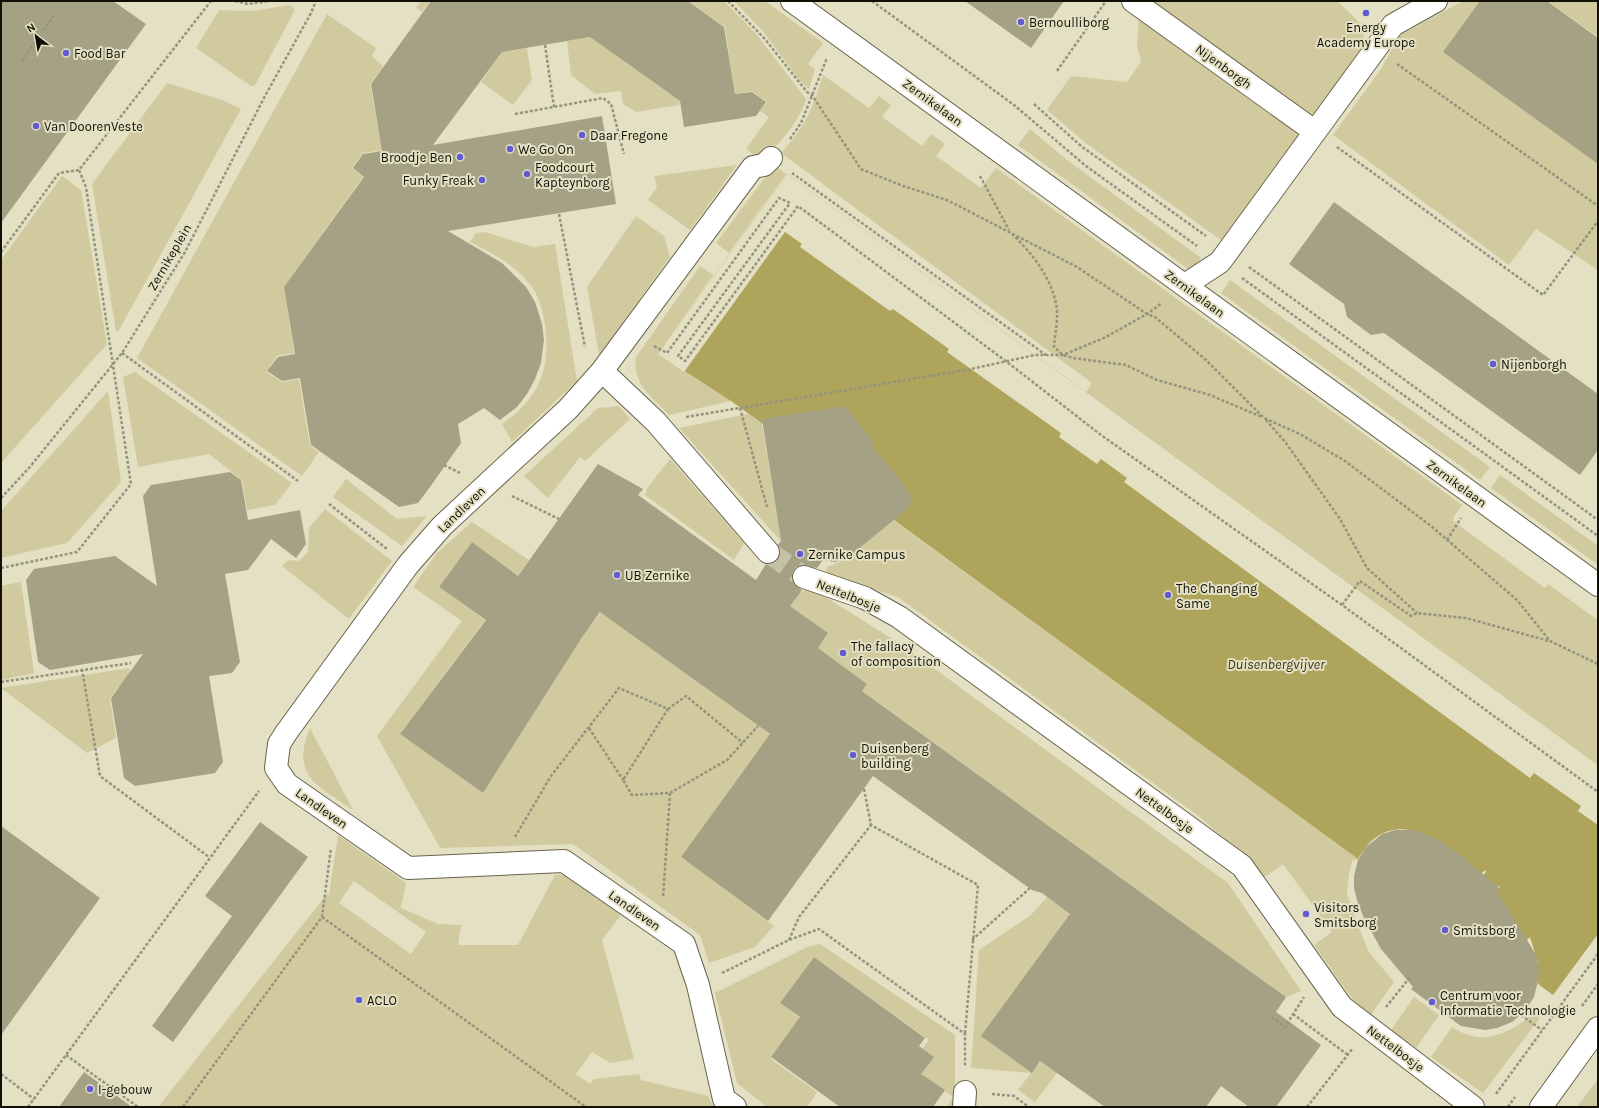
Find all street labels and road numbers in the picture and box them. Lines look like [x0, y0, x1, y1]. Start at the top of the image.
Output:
street label: Nijenborgh [1193, 41, 1255, 92]
street label: Zernikelaan [900, 76, 966, 129]
street label: Zernikeplein [144, 221, 195, 293]
street label: Zernikelaan [1162, 267, 1228, 320]
street label: Zernikelaan [1424, 457, 1490, 510]
street label: Landleven [435, 483, 488, 536]
street label: Nettelbosje [814, 576, 883, 615]
street label: Nettelbosje [1133, 784, 1197, 837]
street label: Landleven [293, 785, 351, 832]
street label: Landleven [606, 887, 664, 934]
street label: Nettelbosje [1364, 1022, 1428, 1075]

